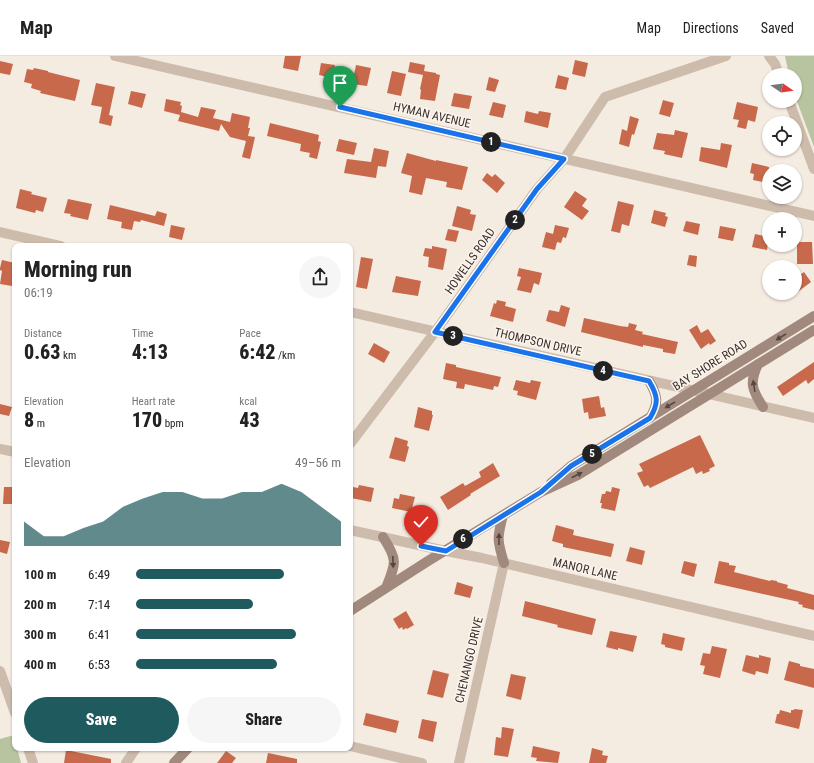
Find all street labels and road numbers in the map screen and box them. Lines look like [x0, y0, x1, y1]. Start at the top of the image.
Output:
street label: HYMAN AVENUE [392, 99, 472, 131]
street label: HOWELLS ROAD [442, 225, 498, 297]
street label: THOMPSON DRIVE [493, 325, 583, 359]
street label: BAY SHORE ROAD [670, 336, 750, 394]
street label: MANOR LANE [551, 555, 619, 583]
street label: CHENANGO DRIVE [452, 615, 486, 704]

